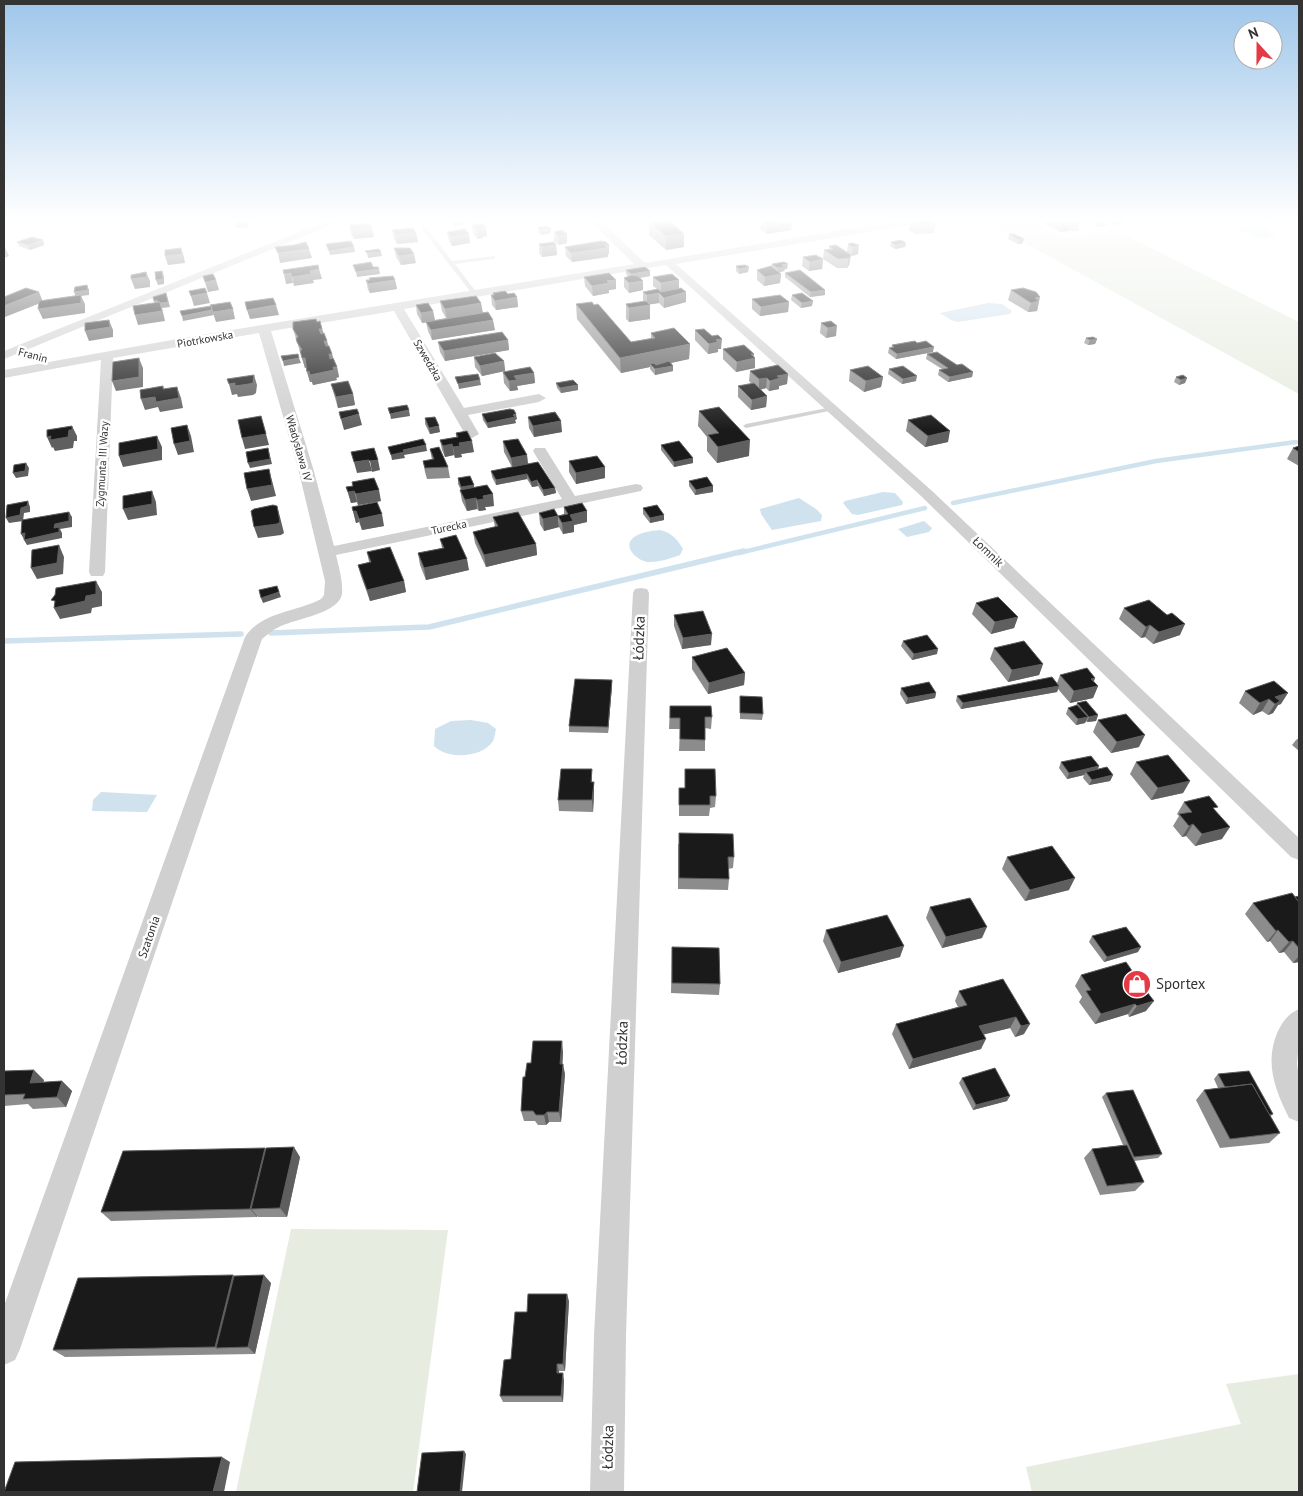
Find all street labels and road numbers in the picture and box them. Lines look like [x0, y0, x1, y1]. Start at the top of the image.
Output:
street label: Piotrkowska [176, 327, 234, 351]
street label: Szwedzka [410, 337, 446, 383]
street label: Franin [17, 344, 49, 366]
street label: Władysława IV [283, 413, 315, 483]
street label: Zygmunta III Wazy [93, 420, 111, 507]
street label: Turecka [430, 516, 468, 538]
street label: Łomnik [970, 533, 1007, 570]
street label: Łódzka [628, 616, 649, 660]
street label: Szatonia [134, 914, 163, 960]
street label: Łódzka [611, 1021, 632, 1065]
street label: Łódzka [598, 1425, 617, 1469]

